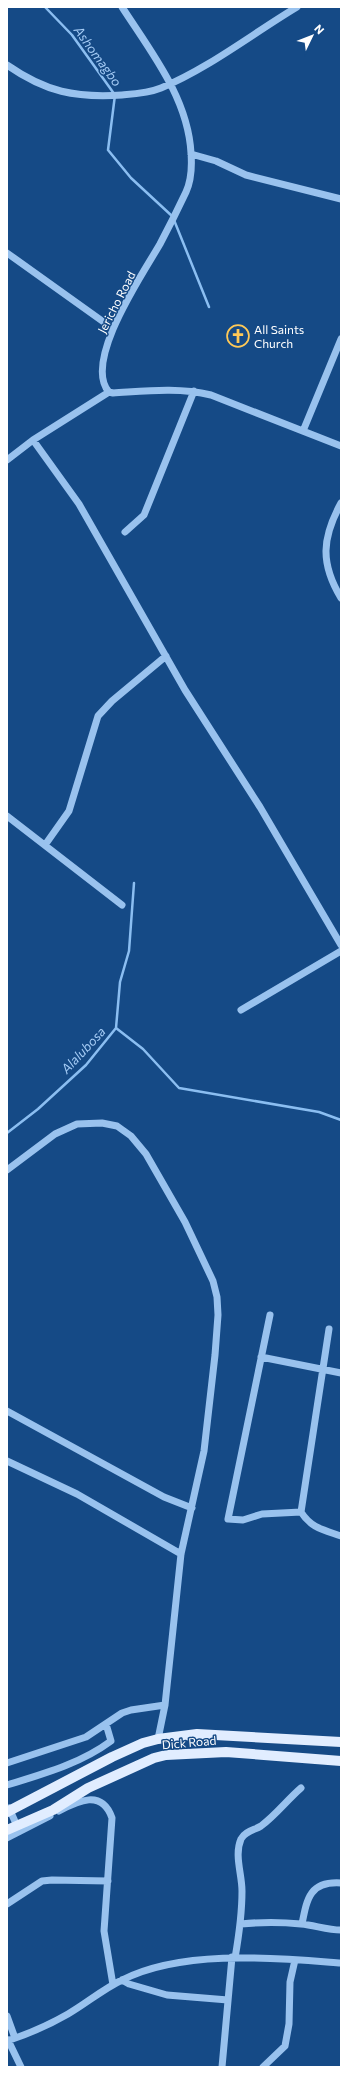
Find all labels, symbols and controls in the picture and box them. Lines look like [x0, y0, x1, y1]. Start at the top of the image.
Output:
north arrow [292, 16, 332, 56]
text: N [312, 21, 327, 36]
water label: Ashomagbo [70, 22, 125, 90]
street label: Jericho Road [94, 268, 139, 336]
place label: All Saints Church [254, 322, 304, 350]
church icon: All Saints Church [225, 323, 251, 349]
water label: Alalubosa [57, 1023, 109, 1077]
street label: Dick Road [161, 1733, 217, 1751]

